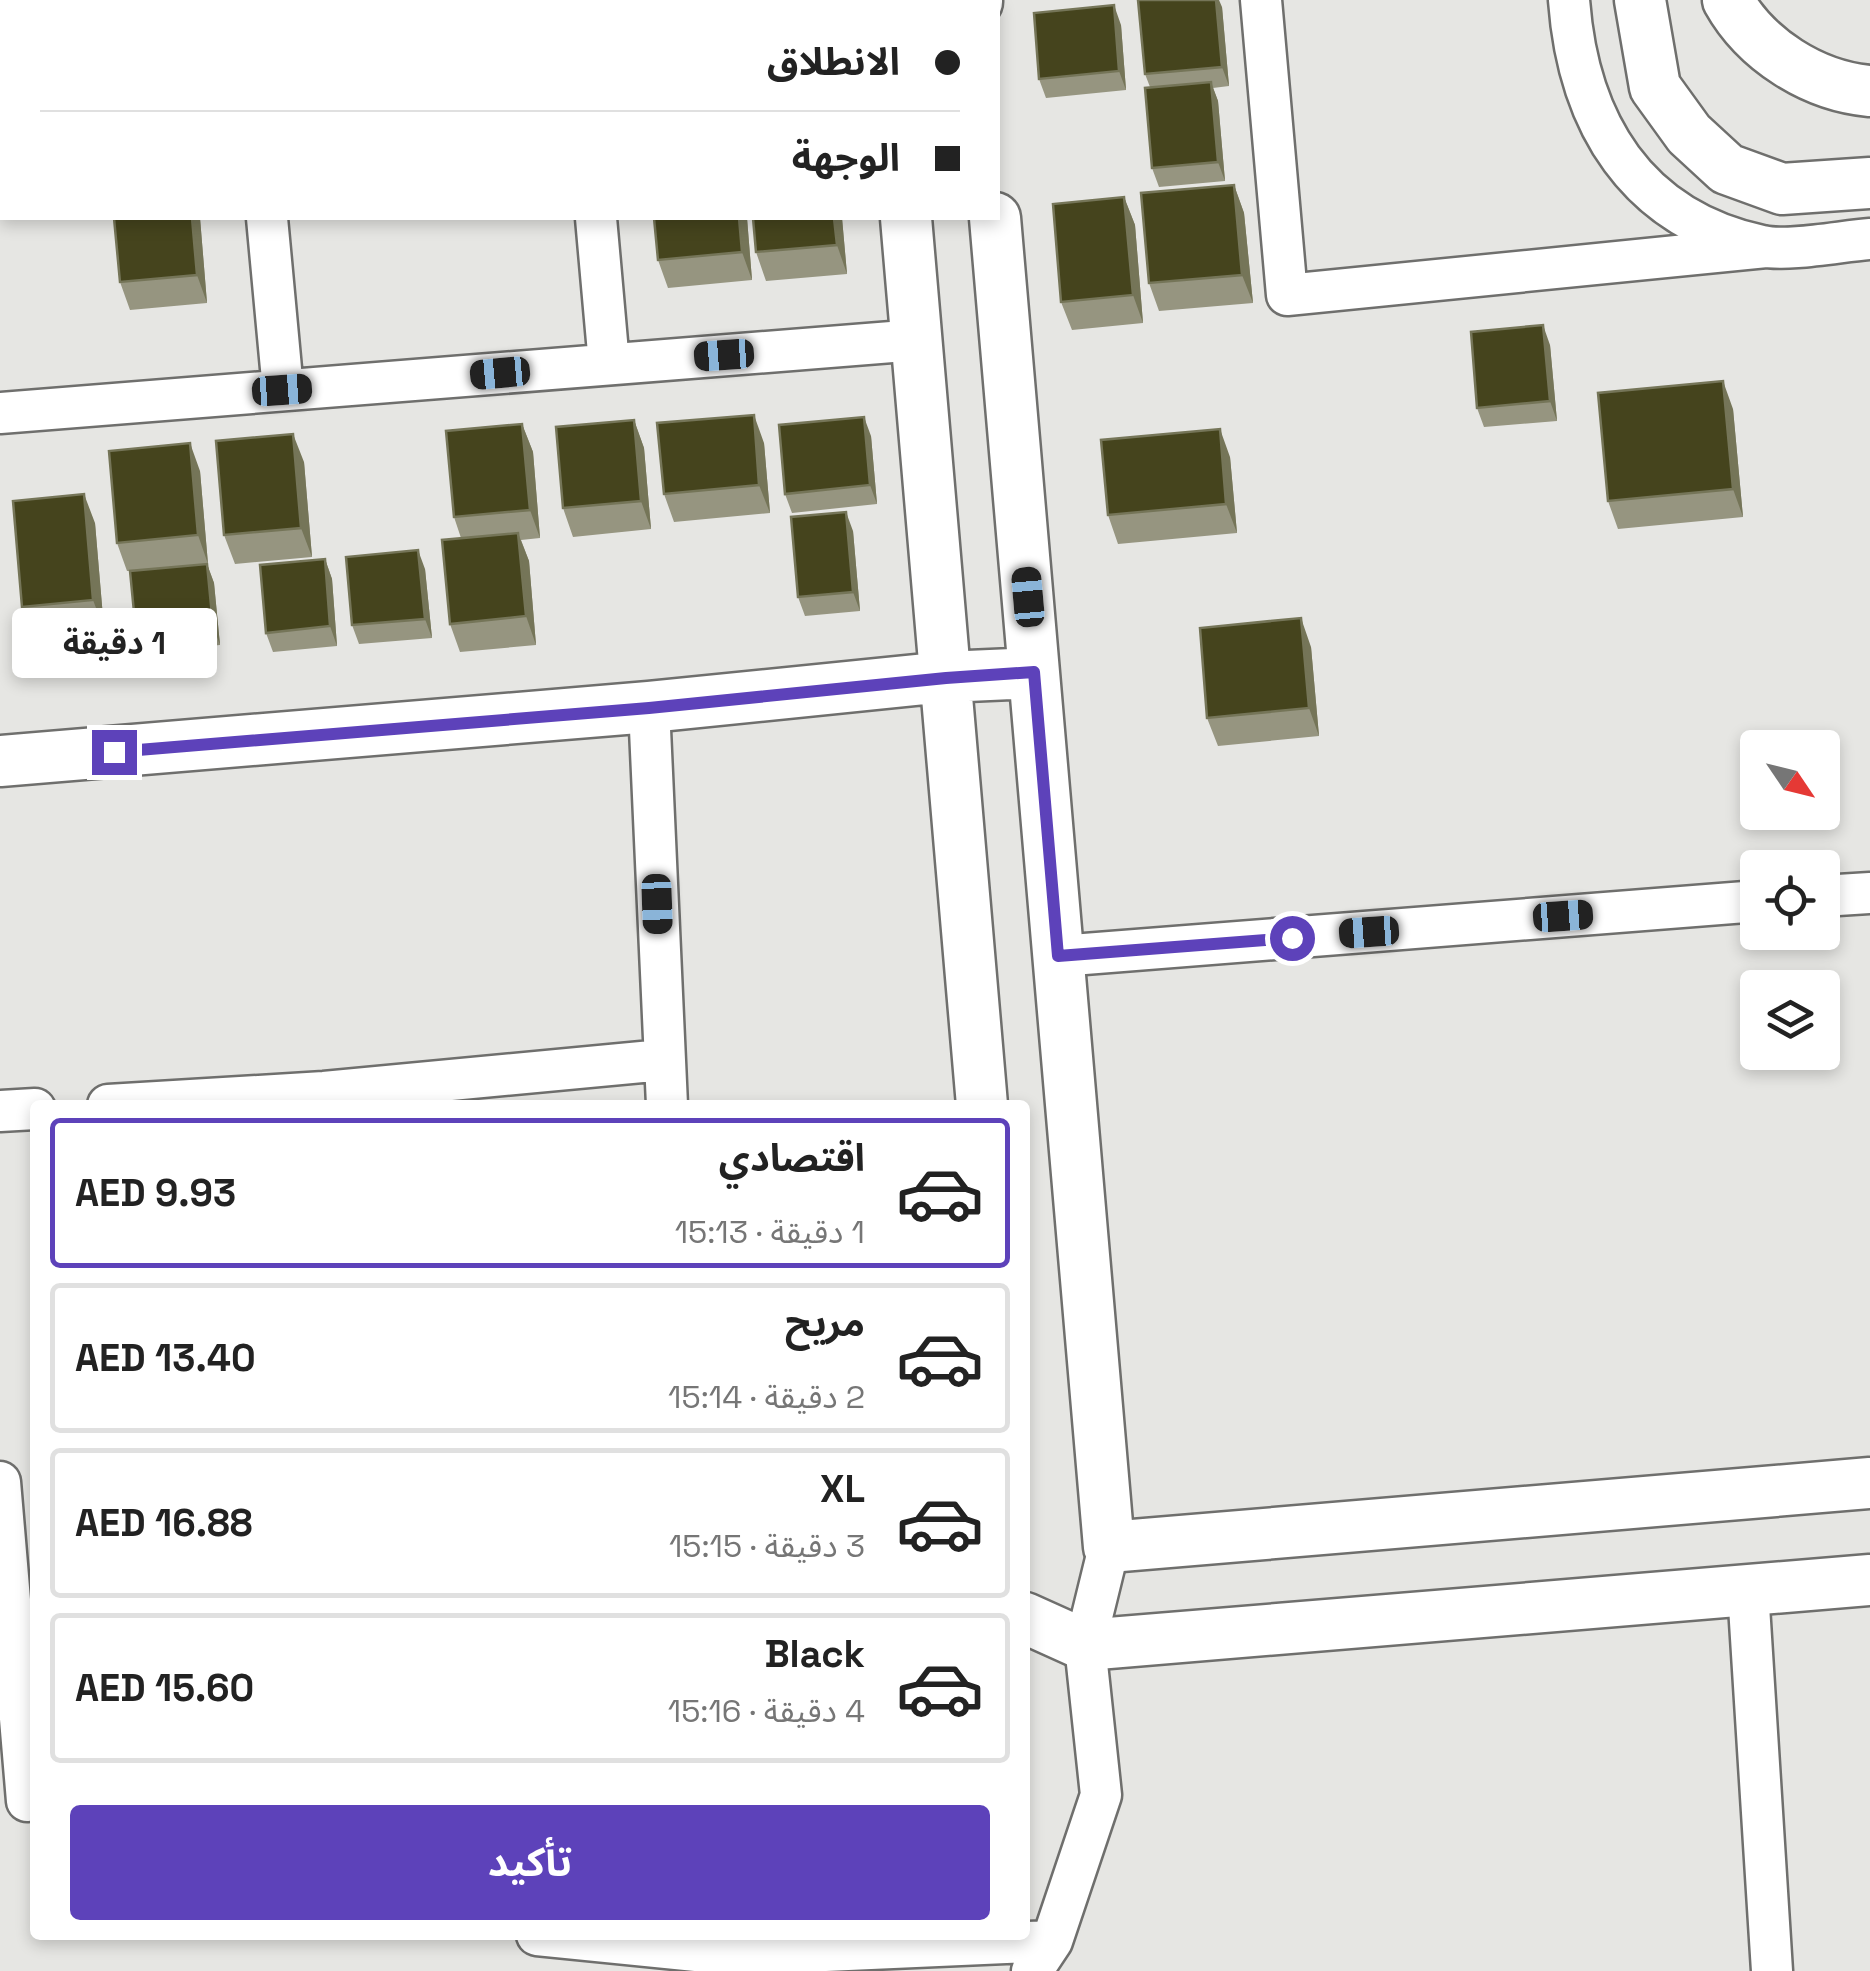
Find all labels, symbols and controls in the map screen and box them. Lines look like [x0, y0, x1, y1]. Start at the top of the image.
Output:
text: الانطلاق [767, 38, 900, 86]
text: الوجهة [792, 134, 900, 182]
car [693, 338, 755, 372]
car [469, 355, 531, 391]
car [251, 373, 313, 407]
car [1010, 566, 1046, 628]
callout: 1 دقيقة [12, 607, 216, 677]
text: 1 دقيقة [63, 623, 166, 663]
route end [92, 730, 137, 775]
north arrow [1740, 730, 1840, 830]
map controls [1740, 730, 1840, 1070]
button: locate [1740, 850, 1840, 950]
car [641, 873, 673, 935]
car [1532, 899, 1594, 933]
car [1338, 915, 1400, 949]
route start [1270, 916, 1315, 961]
button: layers [1740, 970, 1840, 1070]
text: اقتصادي [719, 1134, 865, 1182]
icon: car [895, 1148, 985, 1238]
text: AED 9.93 [75, 1169, 236, 1217]
text: 1 دقيقة · 15:13 [675, 1212, 865, 1252]
text: مريح [785, 1299, 865, 1347]
icon: car [895, 1313, 985, 1403]
text: AED 13.40 [75, 1334, 256, 1382]
text: 2 دقيقة · 15:14 [668, 1377, 865, 1417]
text: XL [820, 1465, 865, 1513]
icon: car [895, 1478, 985, 1568]
text: AED 16.88 [75, 1499, 253, 1547]
text: 3 دقيقة · 15:15 [669, 1526, 865, 1566]
text: Black [764, 1630, 865, 1678]
icon: car [895, 1643, 985, 1733]
text: AED 15.60 [75, 1664, 254, 1712]
text: 4 دقيقة · 15:16 [668, 1691, 865, 1731]
button: تأكيد [70, 1805, 990, 1920]

